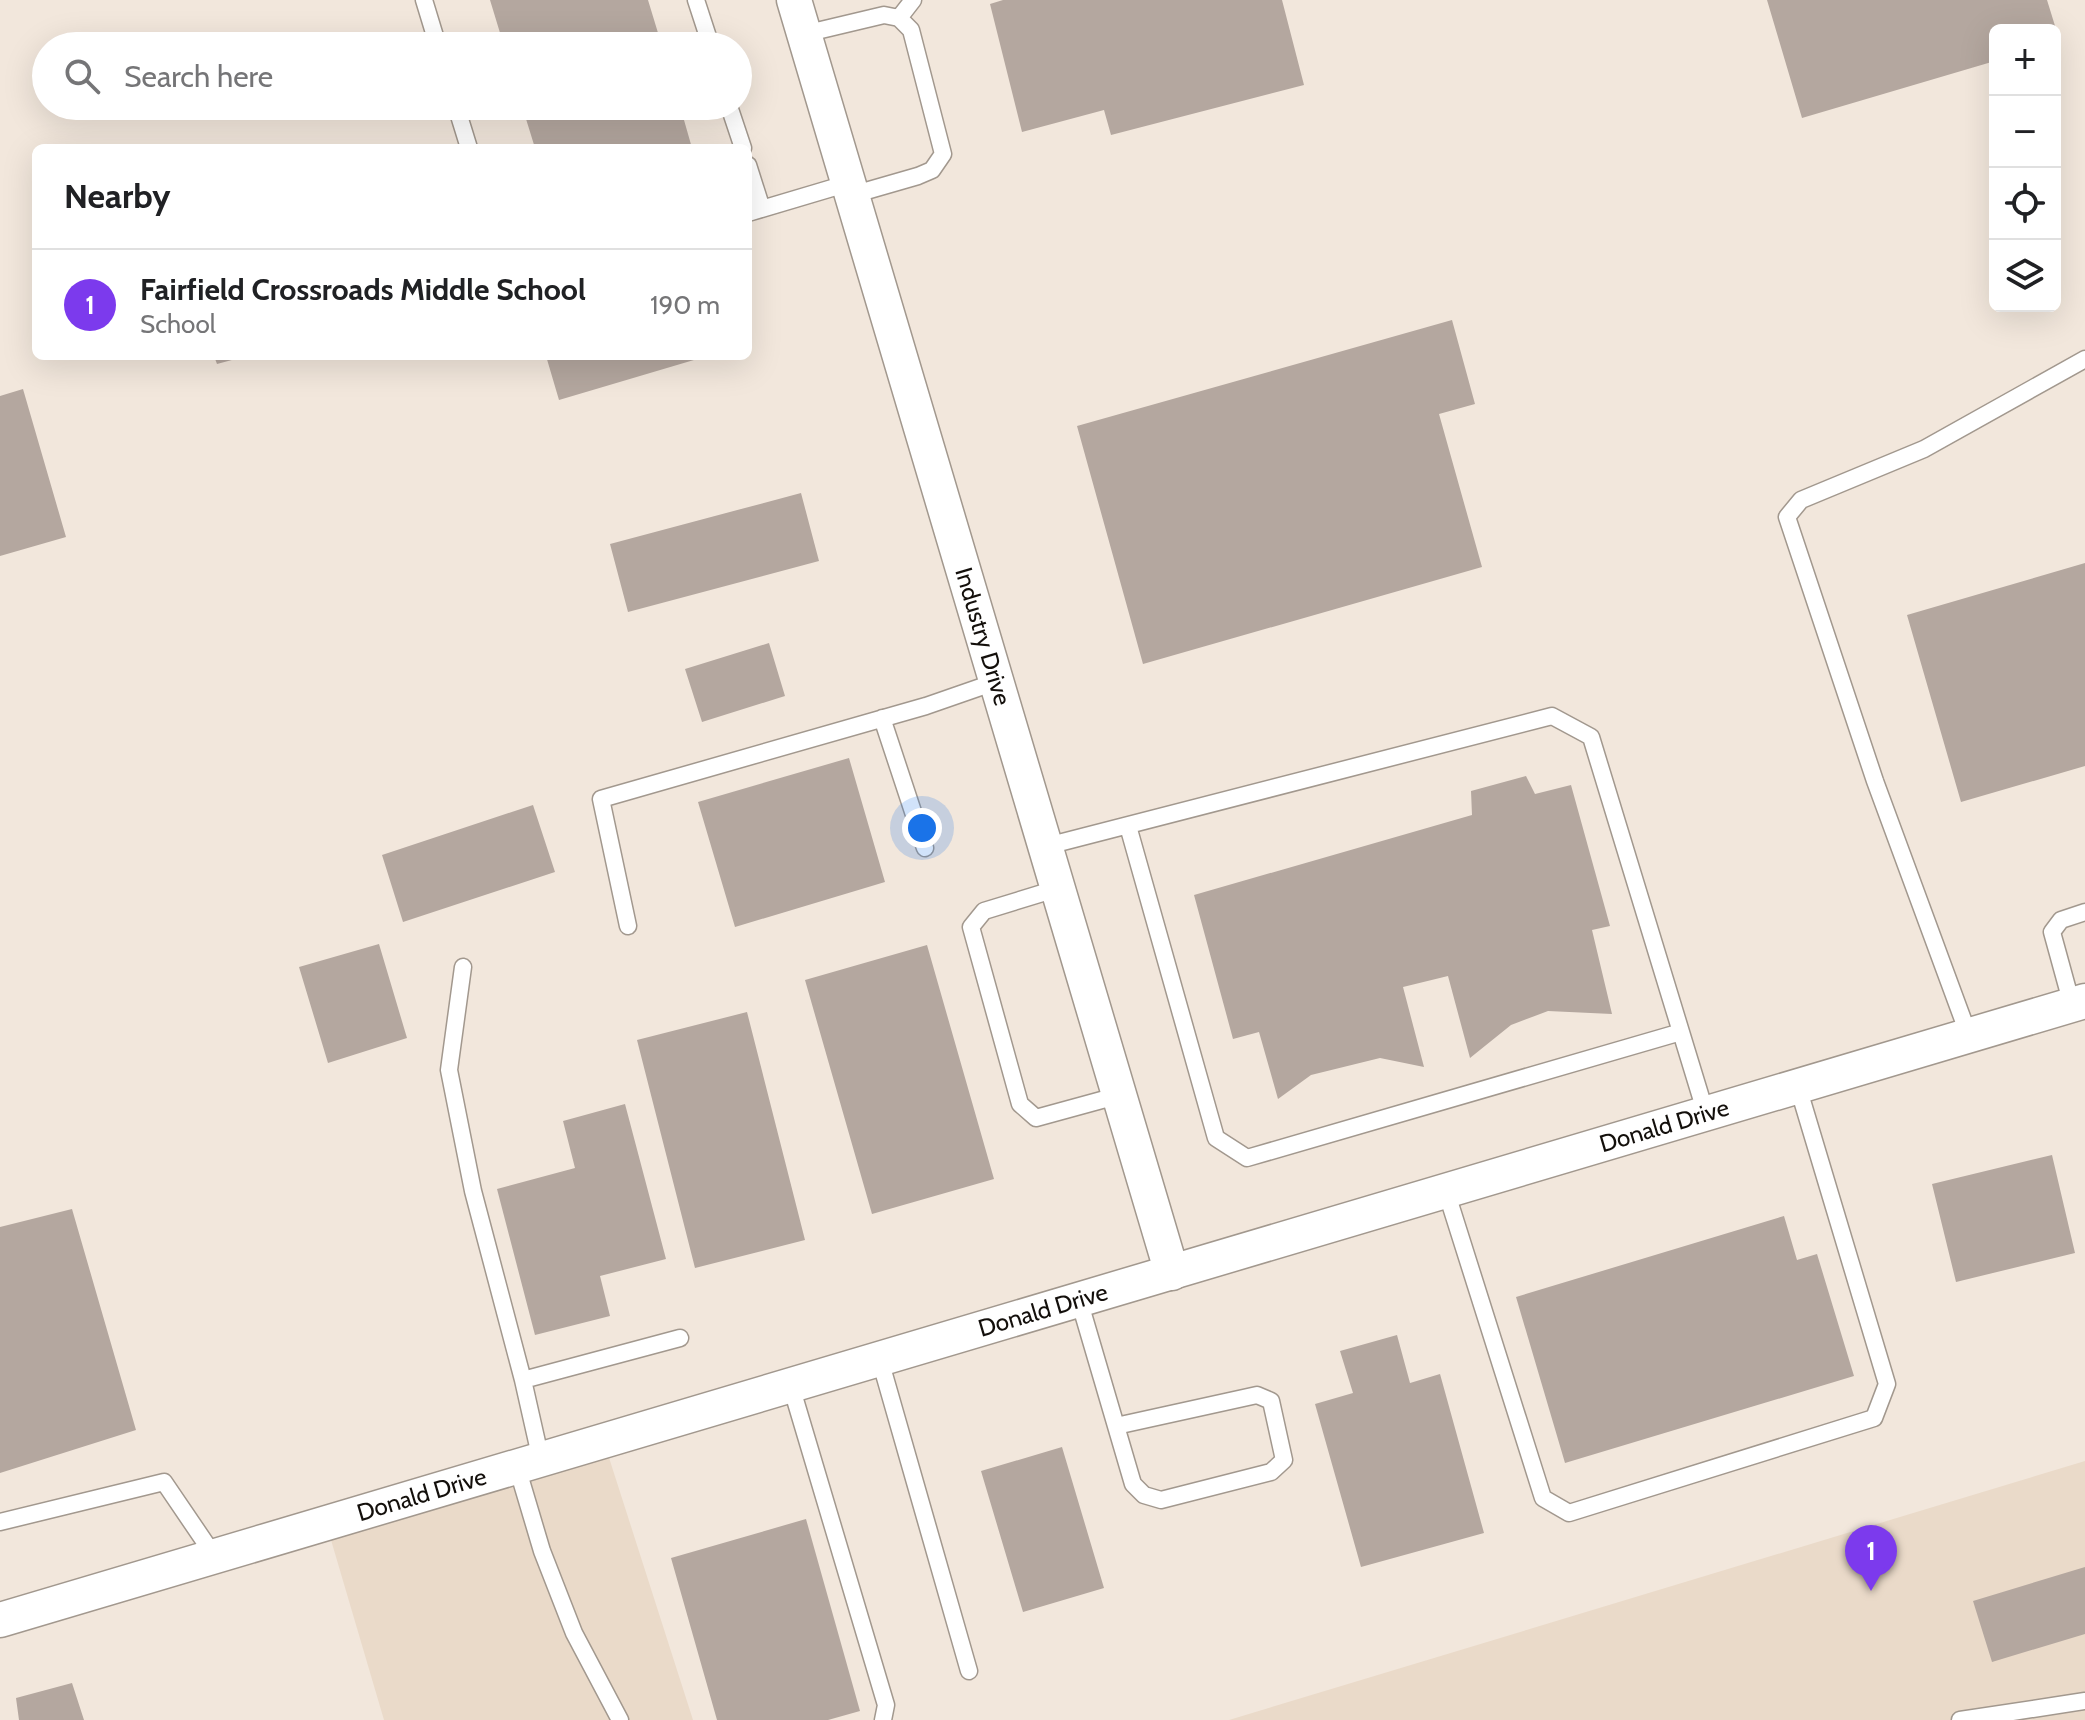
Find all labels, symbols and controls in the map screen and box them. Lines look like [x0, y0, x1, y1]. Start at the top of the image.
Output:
map controls [1989, 24, 2061, 312]
button: + [1989, 24, 2061, 96]
search box [32, 32, 752, 120]
icon: search [60, 54, 104, 98]
text: Search here [124, 58, 273, 95]
button: − [1989, 96, 2061, 168]
button: locate [1989, 168, 2061, 240]
text: Nearby [64, 175, 171, 217]
button: layers [1989, 240, 2061, 312]
text: Fairfield Crossroads Middle School [140, 271, 586, 308]
text: 1 [85, 289, 95, 321]
text: 190 m [650, 289, 720, 321]
text: School [140, 308, 216, 340]
street label: Industry Drive [949, 564, 1018, 709]
your location [902, 808, 942, 848]
street label: Donald Drive [1596, 1093, 1732, 1158]
street label: Donald Drive [975, 1277, 1111, 1343]
street label: Donald Drive [353, 1461, 490, 1527]
pin: 1 [1845, 1525, 1897, 1591]

